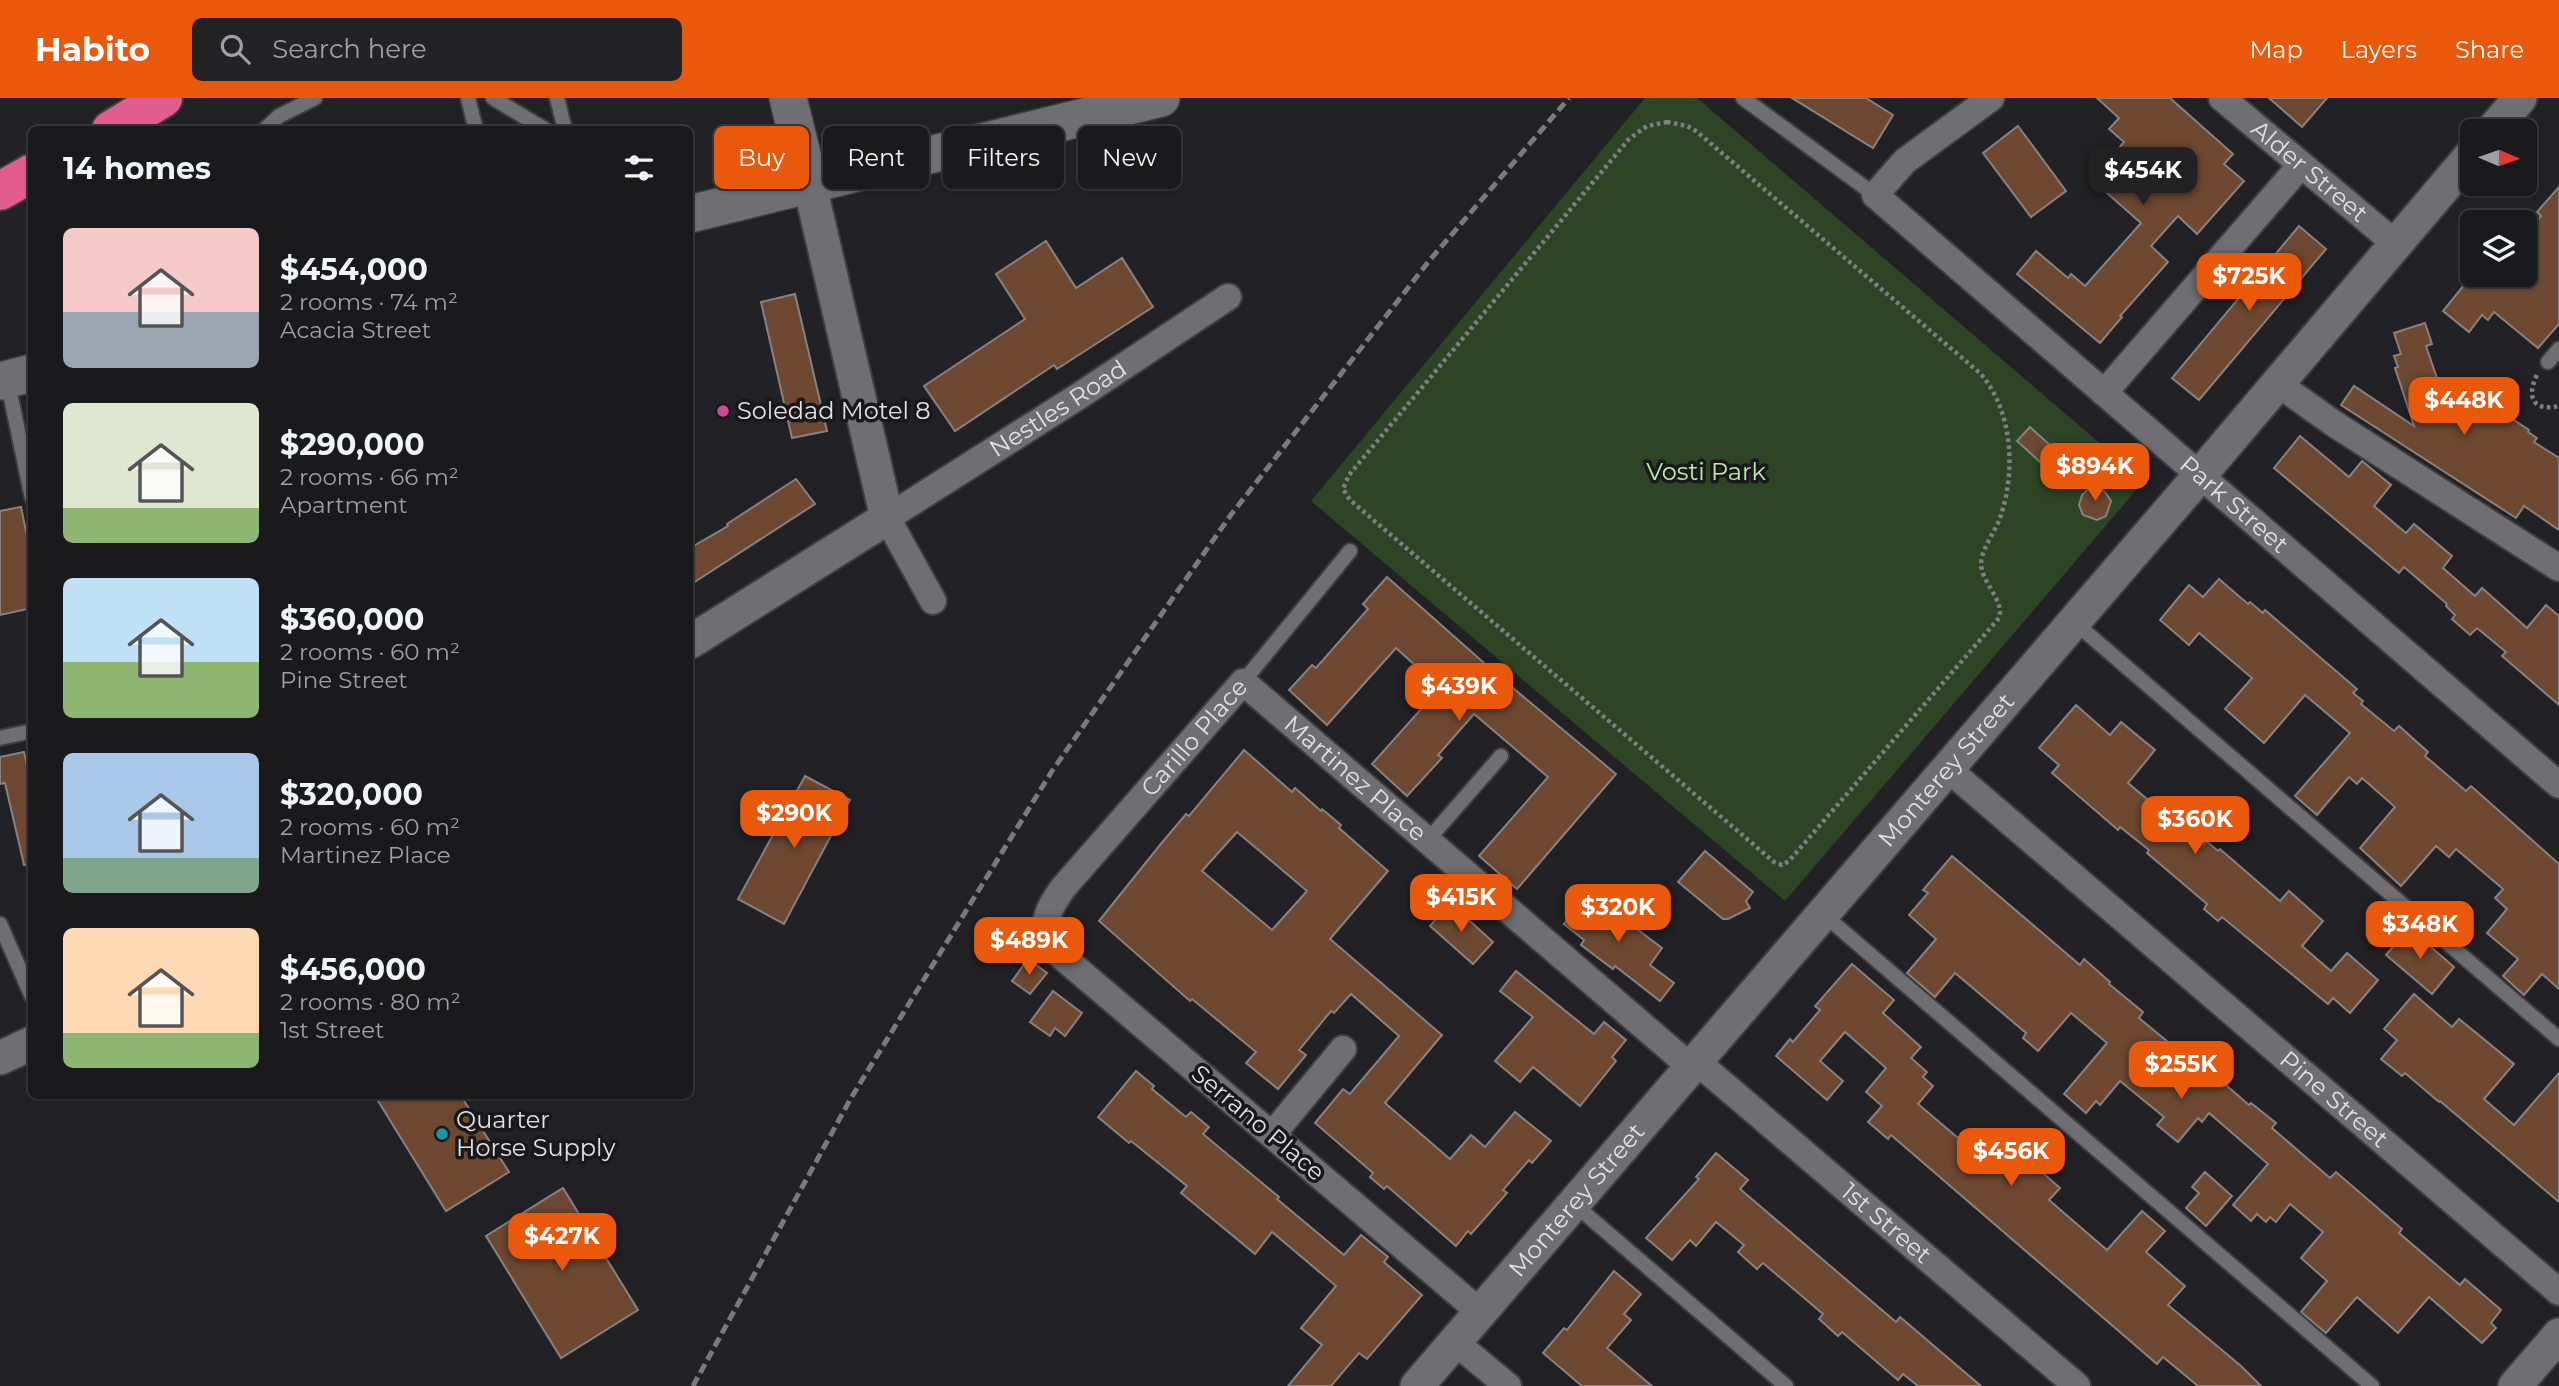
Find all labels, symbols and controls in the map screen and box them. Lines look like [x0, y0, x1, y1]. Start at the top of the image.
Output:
search box [192, 18, 682, 81]
text: Habito [35, 29, 150, 69]
icon: search [216, 30, 254, 68]
text: Search here [272, 33, 427, 65]
text: Map [2249, 35, 2303, 64]
text: Layers [2341, 35, 2417, 64]
text: Share [2455, 35, 2524, 64]
street label: Alder Street [2246, 114, 2374, 228]
north arrow [2460, 119, 2538, 196]
map controls [2460, 119, 2537, 287]
chip: Buy [714, 126, 809, 189]
chip: Rent [823, 126, 929, 189]
chip: Filters [943, 126, 1064, 189]
chip: New [1078, 126, 1181, 189]
pin: $454K [2094, 148, 2192, 207]
icon: filters [620, 149, 658, 187]
text: 14 homes [63, 150, 211, 187]
text: $454K [2104, 156, 2182, 184]
button: layers [2460, 210, 2537, 287]
text: $454,000 [280, 251, 428, 288]
pin: $725K [2200, 254, 2298, 313]
icon: home [119, 256, 203, 340]
text: $725K [2213, 262, 2285, 290]
text: 2 rooms · 74 m² [280, 288, 458, 316]
text: Acacia Street [280, 316, 431, 344]
street label: Nestles Road [984, 353, 1132, 463]
pin: $448K [2415, 378, 2513, 437]
text: $448K [2424, 386, 2504, 414]
place label: Soledad Motel 8 [737, 396, 931, 425]
marker: Soledad Motel 8 [715, 403, 731, 419]
text: $290,000 [280, 426, 425, 463]
icon: home [119, 431, 203, 515]
pin: $894K [2046, 444, 2144, 503]
street label: Park Street [2174, 450, 2295, 559]
text: $894K [2056, 452, 2134, 480]
park label: Vosti Park [1646, 457, 1766, 486]
text: 2 rooms · 66 m² [280, 463, 459, 491]
text: Apartment [280, 491, 408, 519]
text: $360,000 [280, 601, 424, 638]
icon: home [119, 606, 203, 690]
text: 2 rooms · 60 m² [280, 638, 460, 666]
pin: $439K [1410, 664, 1508, 723]
text: Pine Street [280, 666, 408, 694]
text: $439K [1421, 672, 1497, 700]
street label: Carillo Place [1135, 673, 1253, 802]
street label: Monterey Street [1872, 687, 2020, 853]
street label: Martinez Place [1279, 709, 1433, 847]
text: $320,000 [280, 776, 423, 813]
icon: home [119, 781, 203, 865]
pin: $290K [745, 790, 843, 850]
pin: $360K [2146, 796, 2244, 856]
text: $290K [756, 799, 832, 827]
text: $360K [2157, 805, 2233, 833]
text: 2 rooms · 60 m² [280, 813, 460, 841]
text: Martinez Place [280, 841, 451, 869]
pin: $415K [1412, 874, 1510, 934]
text: $415K [1426, 883, 1496, 911]
pin: $320K [1569, 884, 1667, 944]
text: $320K [1581, 893, 1655, 921]
pin: $348K [2371, 902, 2469, 961]
text: $348K [2382, 910, 2458, 938]
pin: $489K [980, 918, 1078, 977]
text: $489K [990, 926, 1068, 954]
text: $456,000 [280, 951, 426, 988]
icon: home [119, 956, 203, 1040]
text: 2 rooms · 80 m² [280, 988, 461, 1016]
text: 1st Street [280, 1016, 384, 1044]
pin: $255K [2132, 1042, 2230, 1101]
street label: Pine Street [2274, 1045, 2395, 1153]
text: $255K [2145, 1050, 2217, 1078]
street label: Serrano Place [1186, 1059, 1331, 1187]
place label: Quarter Horse Supply [456, 1105, 615, 1162]
street label: Monterey Street [1502, 1117, 1651, 1283]
marker: Quarter Horse Supply [434, 1126, 450, 1142]
pin: $456K [1962, 1128, 2060, 1188]
text: $456K [1973, 1137, 2049, 1165]
street label: 1st Street [1836, 1176, 1938, 1269]
pin: $427K [513, 1214, 611, 1273]
text: $427K [524, 1222, 600, 1250]

